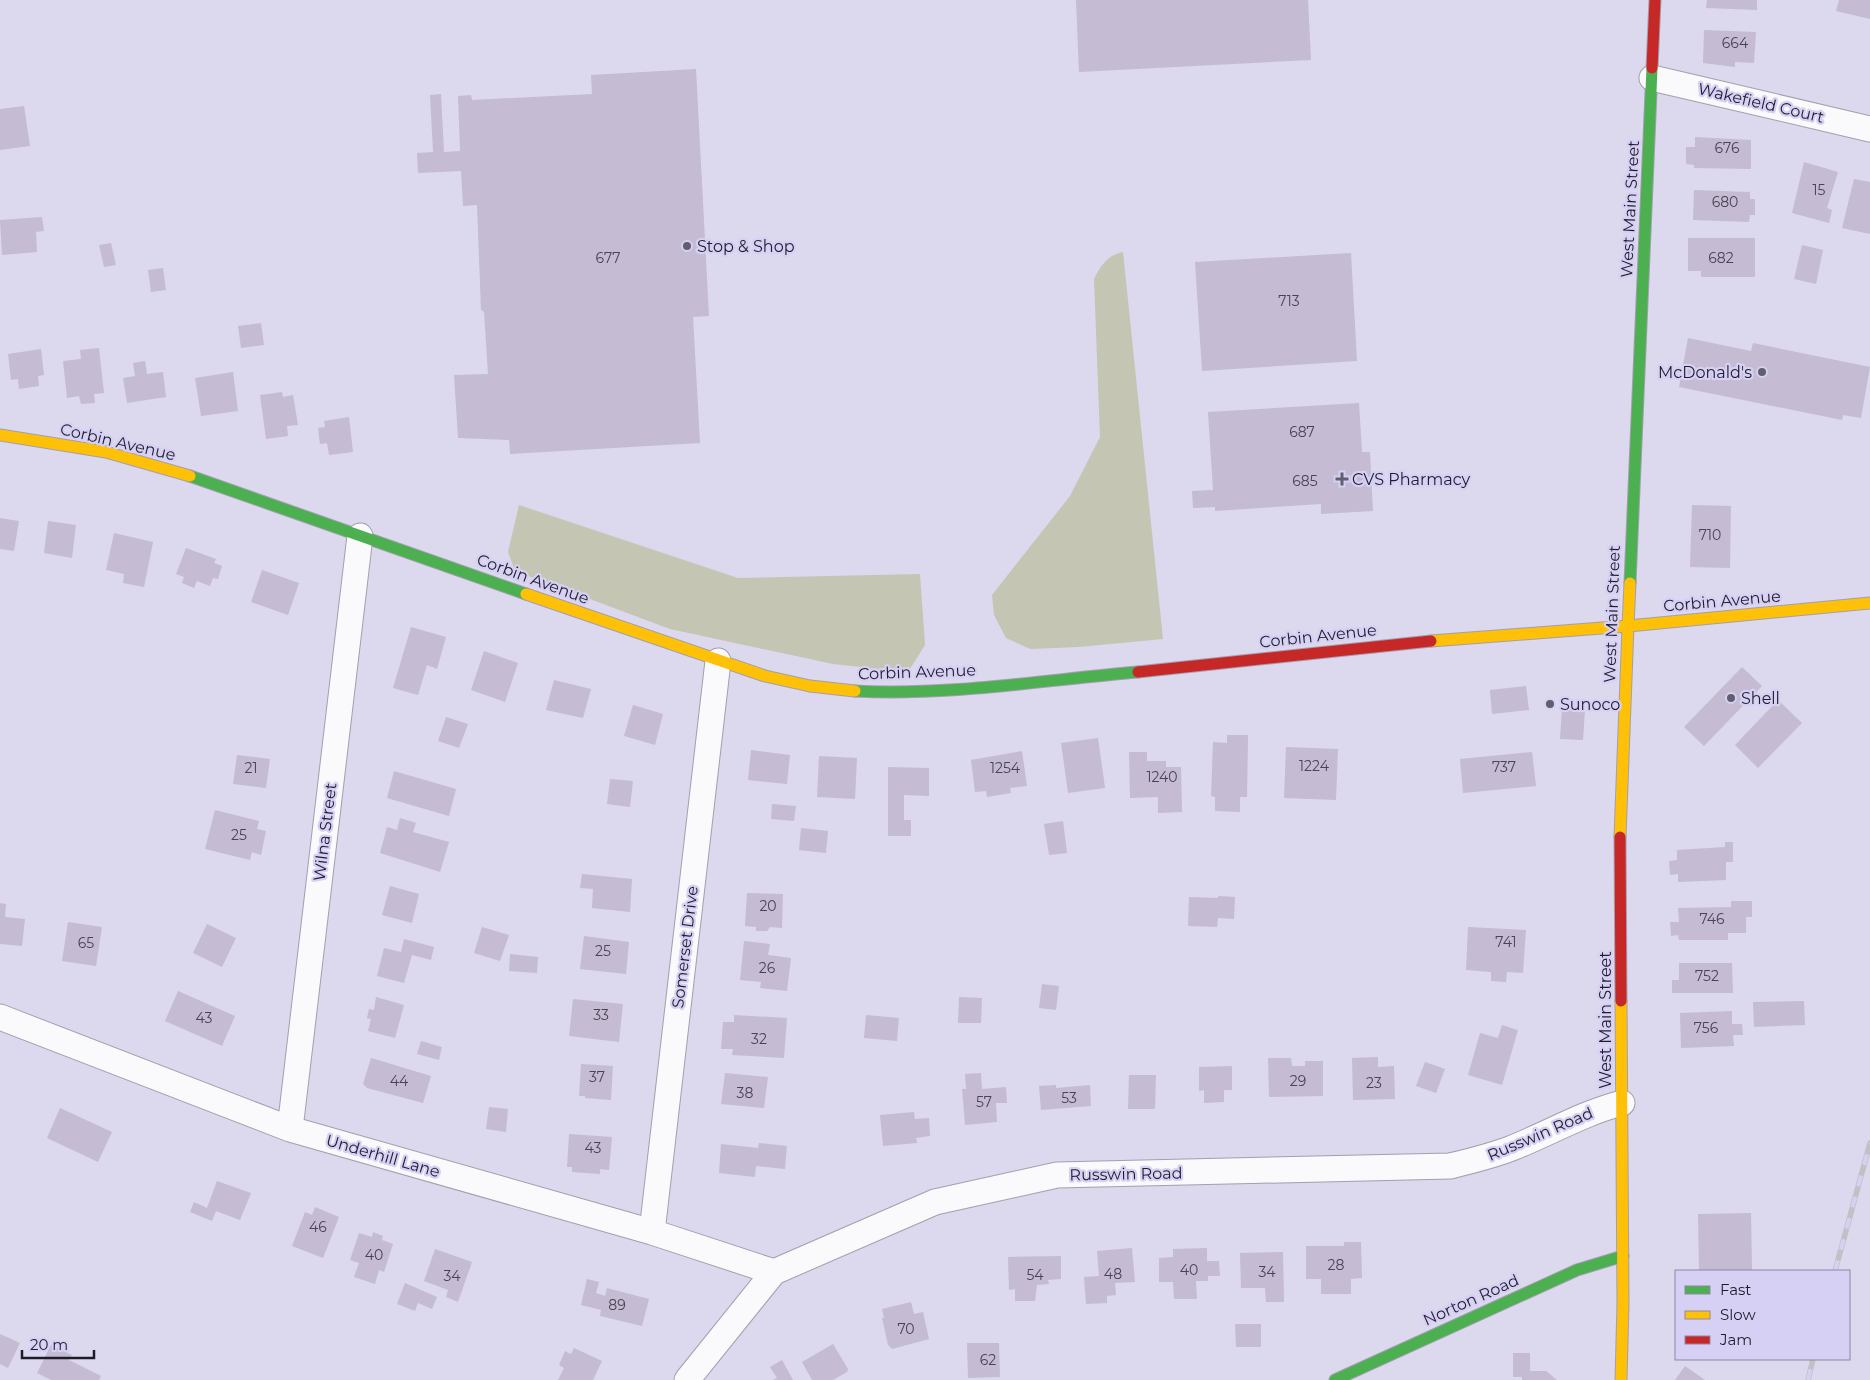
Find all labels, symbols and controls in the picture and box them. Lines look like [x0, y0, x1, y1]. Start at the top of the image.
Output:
house number: 664 [1722, 34, 1749, 52]
street label: Wakefield Court [1696, 79, 1826, 127]
street label: West Main Street [1617, 139, 1643, 278]
house number: 676 [1715, 139, 1740, 157]
house number: 15 [1813, 181, 1826, 199]
house number: 680 [1712, 193, 1738, 211]
place label: Stop & Shop [697, 237, 795, 256]
marker: Stop & Shop [681, 240, 693, 252]
house number: 677 [596, 249, 620, 267]
house number: 682 [1708, 249, 1734, 267]
house number: 713 [1278, 292, 1300, 310]
place label: McDonald's [1658, 363, 1752, 382]
marker: McDonald's [1756, 366, 1768, 378]
street label: Corbin Avenue [58, 419, 178, 465]
house number: 687 [1289, 423, 1315, 441]
place label: CVS Pharmacy [1352, 470, 1471, 489]
house number: 685 [1292, 472, 1318, 490]
marker: CVS Pharmacy [1336, 473, 1348, 485]
house number: 710 [1699, 526, 1721, 544]
street label: West Main Street [1600, 544, 1624, 683]
street label: Corbin Avenue [474, 550, 592, 608]
street label: Corbin Avenue [1662, 586, 1782, 616]
street label: Corbin Avenue [1258, 620, 1378, 652]
street label: Corbin Avenue [858, 660, 976, 684]
place label: Shell [1741, 689, 1780, 708]
marker: Shell [1725, 692, 1737, 704]
place label: Sunoco [1560, 695, 1620, 714]
marker: Sunoco [1544, 698, 1556, 710]
house number: 1224 [1299, 757, 1330, 775]
house number: 737 [1492, 758, 1516, 776]
house number: 21 [244, 759, 258, 777]
house number: 1254 [990, 759, 1021, 777]
house number: 1240 [1146, 768, 1178, 786]
street label: Wilna Street [310, 781, 341, 882]
house number: 25 [231, 826, 247, 844]
street label: Somerset Drive [668, 885, 702, 1009]
house number: 20 [759, 897, 777, 915]
house number: 746 [1699, 910, 1725, 928]
house number: 741 [1495, 933, 1517, 951]
house number: 65 [78, 934, 94, 952]
house number: 25 [595, 942, 611, 960]
street label: West Main Street [1596, 951, 1615, 1089]
house number: 26 [759, 959, 776, 977]
house number: 752 [1695, 967, 1719, 985]
house number: 33 [593, 1006, 609, 1024]
house number: 43 [196, 1009, 213, 1027]
house number: 756 [1694, 1019, 1719, 1037]
house number: 32 [751, 1030, 767, 1048]
house number: 37 [589, 1068, 605, 1086]
house number: 44 [390, 1072, 409, 1090]
house number: 29 [1290, 1072, 1306, 1090]
house number: 23 [1366, 1074, 1382, 1092]
house number: 38 [737, 1084, 753, 1102]
house number: 53 [1061, 1089, 1077, 1107]
house number: 57 [976, 1093, 992, 1111]
street label: Russwin Road [1484, 1103, 1596, 1165]
street label: Underhill Lane [324, 1131, 442, 1181]
house number: 43 [585, 1139, 602, 1157]
street label: Russwin Road [1069, 1164, 1183, 1184]
house number: 46 [309, 1218, 327, 1236]
house number: 40 [365, 1246, 383, 1264]
house number: 28 [1328, 1256, 1345, 1274]
house number: 40 [1180, 1261, 1198, 1279]
house number: 34 [1258, 1263, 1276, 1281]
house number: 48 [1104, 1265, 1122, 1283]
house number: 54 [1026, 1266, 1044, 1284]
house number: 34 [443, 1267, 461, 1285]
street label: Norton Road [1420, 1270, 1522, 1330]
legend [1675, 1270, 1850, 1360]
text: Fast [1720, 1280, 1751, 1299]
house number: 89 [608, 1296, 626, 1314]
text: Slow [1720, 1305, 1756, 1324]
house number: 70 [897, 1320, 915, 1338]
scale bar [22, 1328, 95, 1360]
text: Jam [1719, 1330, 1752, 1349]
text: 20 m [30, 1335, 68, 1354]
house number: 62 [980, 1351, 996, 1369]

